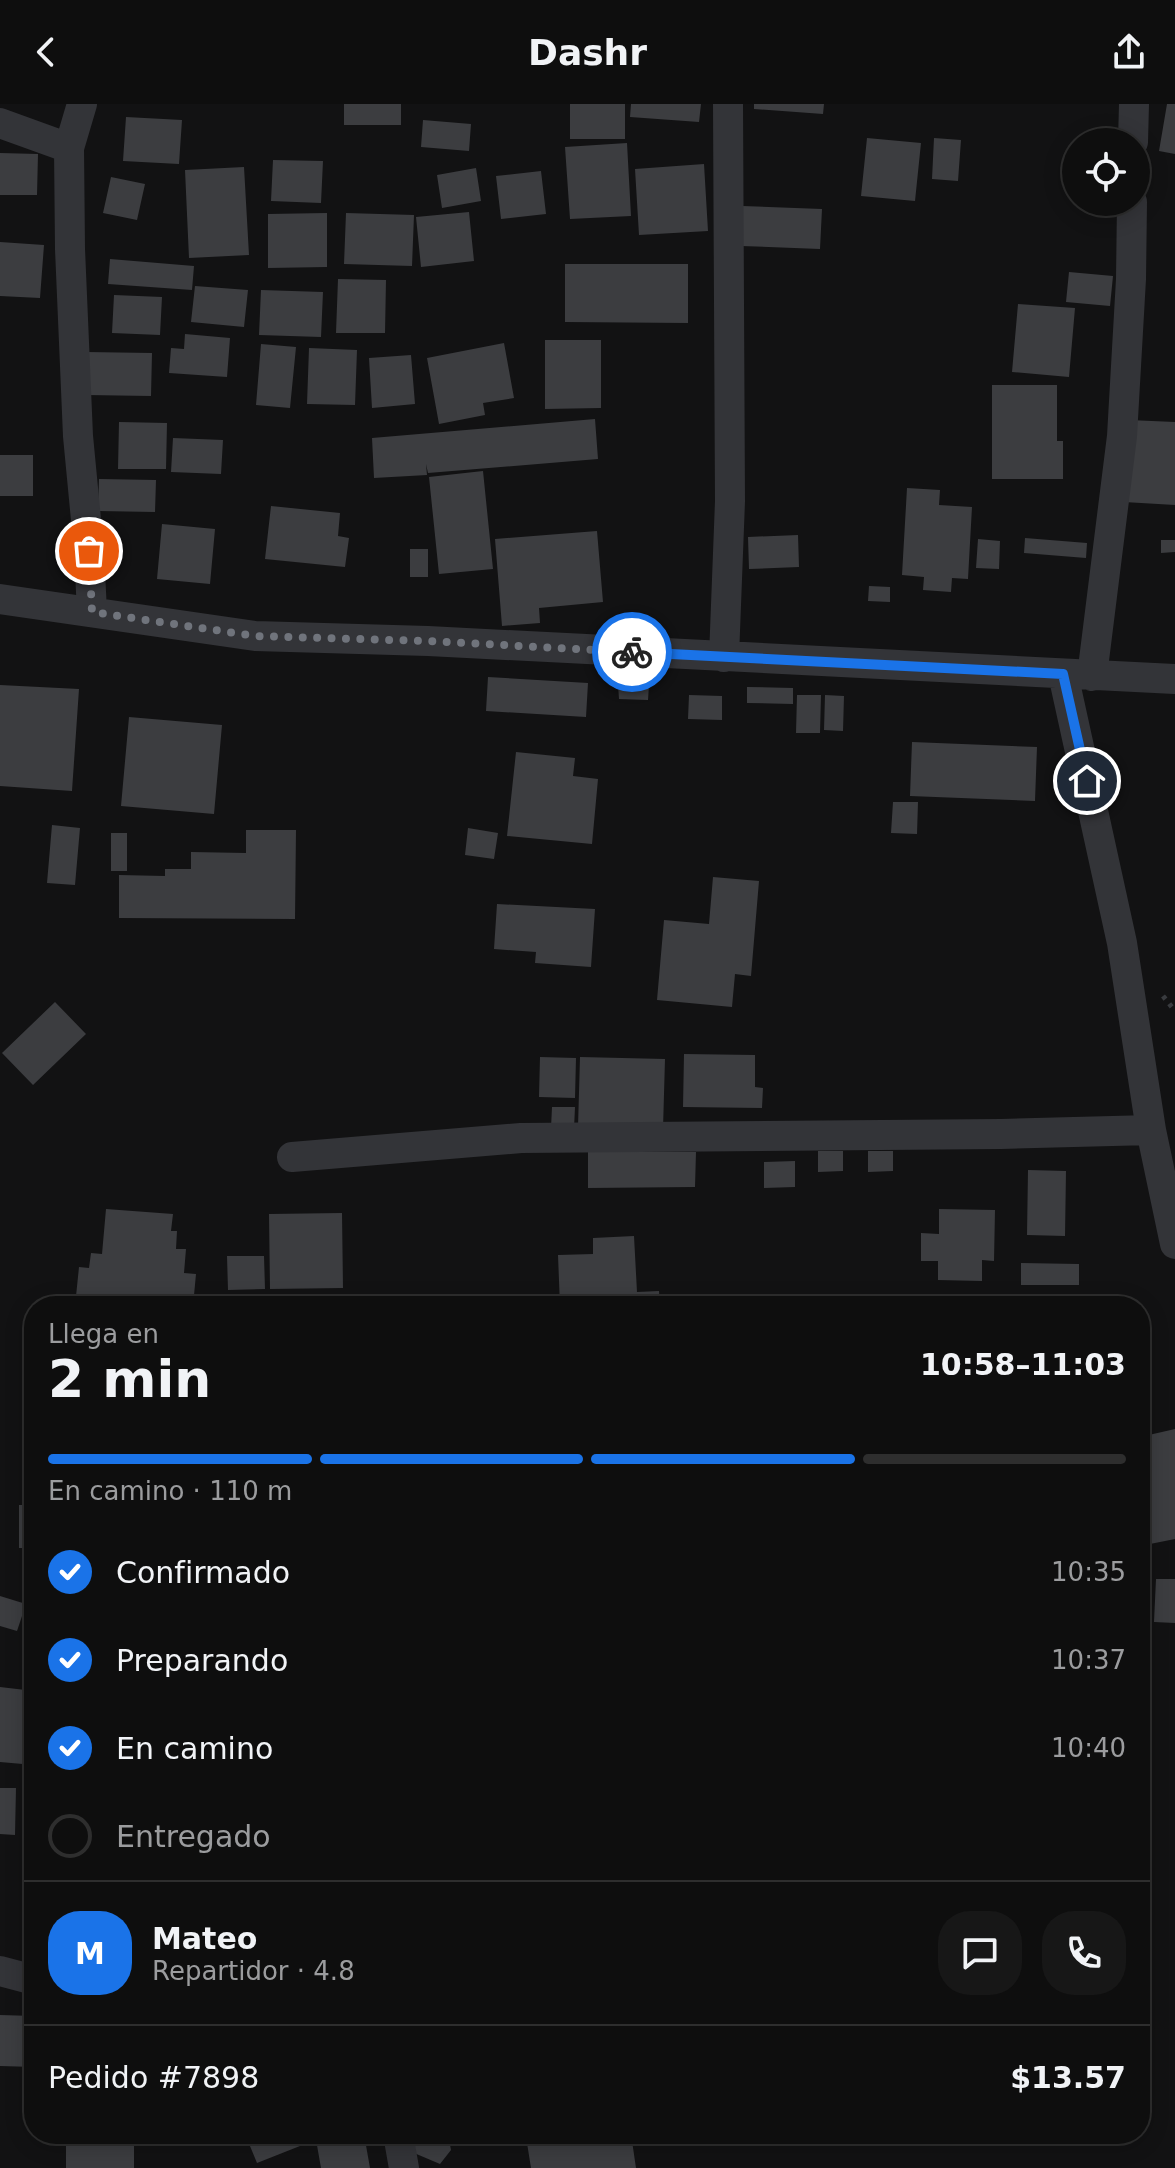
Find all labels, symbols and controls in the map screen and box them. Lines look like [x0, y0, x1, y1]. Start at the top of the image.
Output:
icon: back [24, 30, 68, 74]
icon: share [1107, 30, 1151, 74]
text: Dashr [528, 32, 647, 73]
map controls [1062, 128, 1150, 216]
button: locate [1062, 128, 1150, 216]
pin [55, 517, 123, 585]
icon: bag [67, 529, 111, 573]
courier [592, 612, 672, 692]
icon: bike [610, 630, 654, 674]
pin [1053, 747, 1121, 815]
icon: home [1065, 759, 1109, 803]
text: Llega en [48, 1319, 159, 1349]
text: 10:58–11:03 [920, 1347, 1126, 1382]
text: 2 min [48, 1349, 211, 1409]
text: En camino · 110 m [48, 1476, 292, 1506]
icon: check [48, 1550, 92, 1594]
text: Confirmado [116, 1555, 290, 1590]
text: 10:35 [1051, 1557, 1126, 1587]
icon: check [48, 1638, 92, 1682]
text: Preparando [116, 1643, 288, 1678]
text: 10:37 [1051, 1645, 1126, 1675]
icon: check [48, 1726, 92, 1770]
text: En camino [116, 1731, 273, 1766]
text: 10:40 [1051, 1733, 1126, 1763]
text: Entregado [116, 1819, 271, 1854]
button: chat [938, 1911, 1022, 1995]
button: phone [1042, 1911, 1126, 1995]
text: Mateo [152, 1921, 257, 1956]
text: M [75, 1936, 105, 1971]
text: Repartidor · 4.8 [152, 1956, 355, 1986]
text: Pedido #7898 [48, 2060, 259, 2095]
text: $13.57 [1010, 2060, 1126, 2095]

